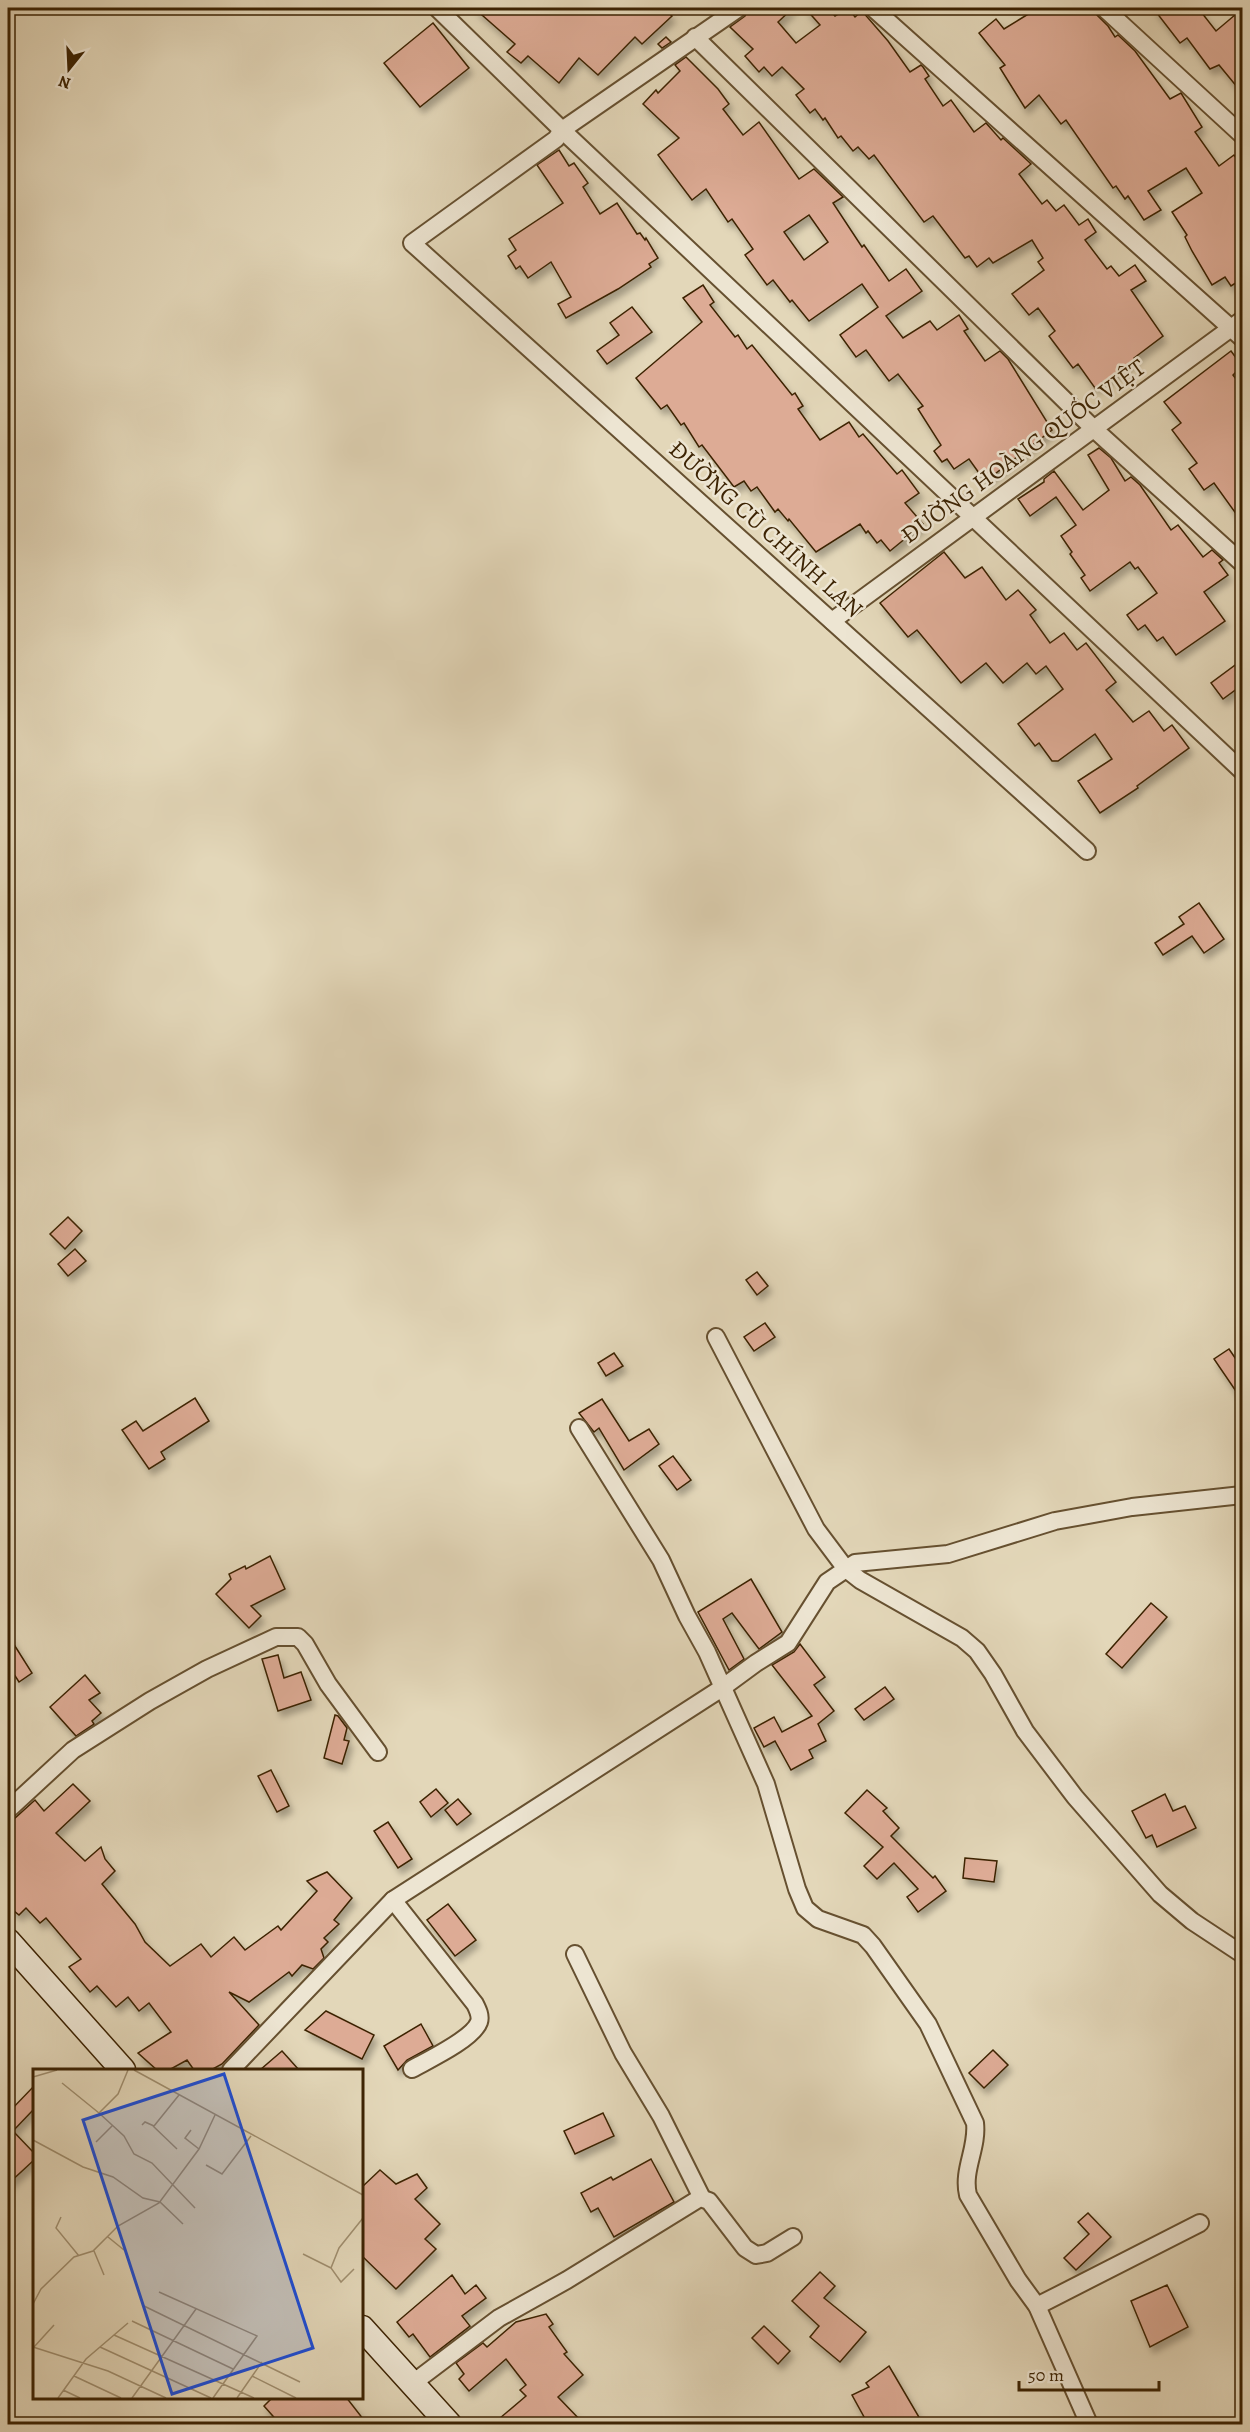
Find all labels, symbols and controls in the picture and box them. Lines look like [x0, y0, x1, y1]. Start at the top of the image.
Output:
north arrow [39, 39, 99, 99]
text: N [55, 70, 74, 95]
street label: ĐƯỜNG HOÀNG QUỐC VIỆT [894, 351, 1152, 551]
street label: ĐƯỜNG CÙ CHÍNH LAN [662, 433, 870, 625]
inset map [33, 2069, 363, 2399]
scale bar [1019, 2354, 1158, 2392]
text: 50 m [1028, 2363, 1064, 2387]

